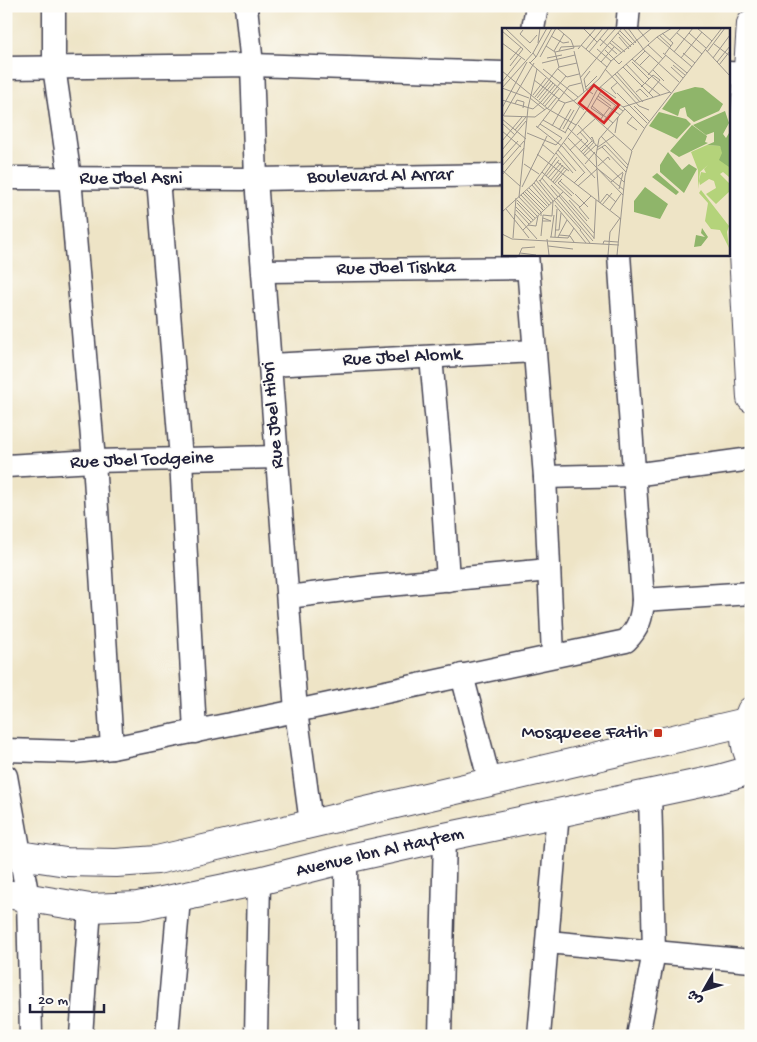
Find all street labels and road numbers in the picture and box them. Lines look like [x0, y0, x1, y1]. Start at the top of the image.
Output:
street label: Boulevard Al Arrar [306, 164, 455, 190]
street label: Rue Jbel Asni [79, 168, 183, 191]
street label: Rue Jbel Tishka [336, 256, 457, 282]
street label: Rue Jbel Alomk [342, 343, 464, 373]
street label: Rue Jbel Hibri [258, 360, 290, 470]
street label: Rue Jbel Todgeine [70, 447, 214, 475]
street label: Avenue Ibn Al Haytem [294, 822, 467, 883]

